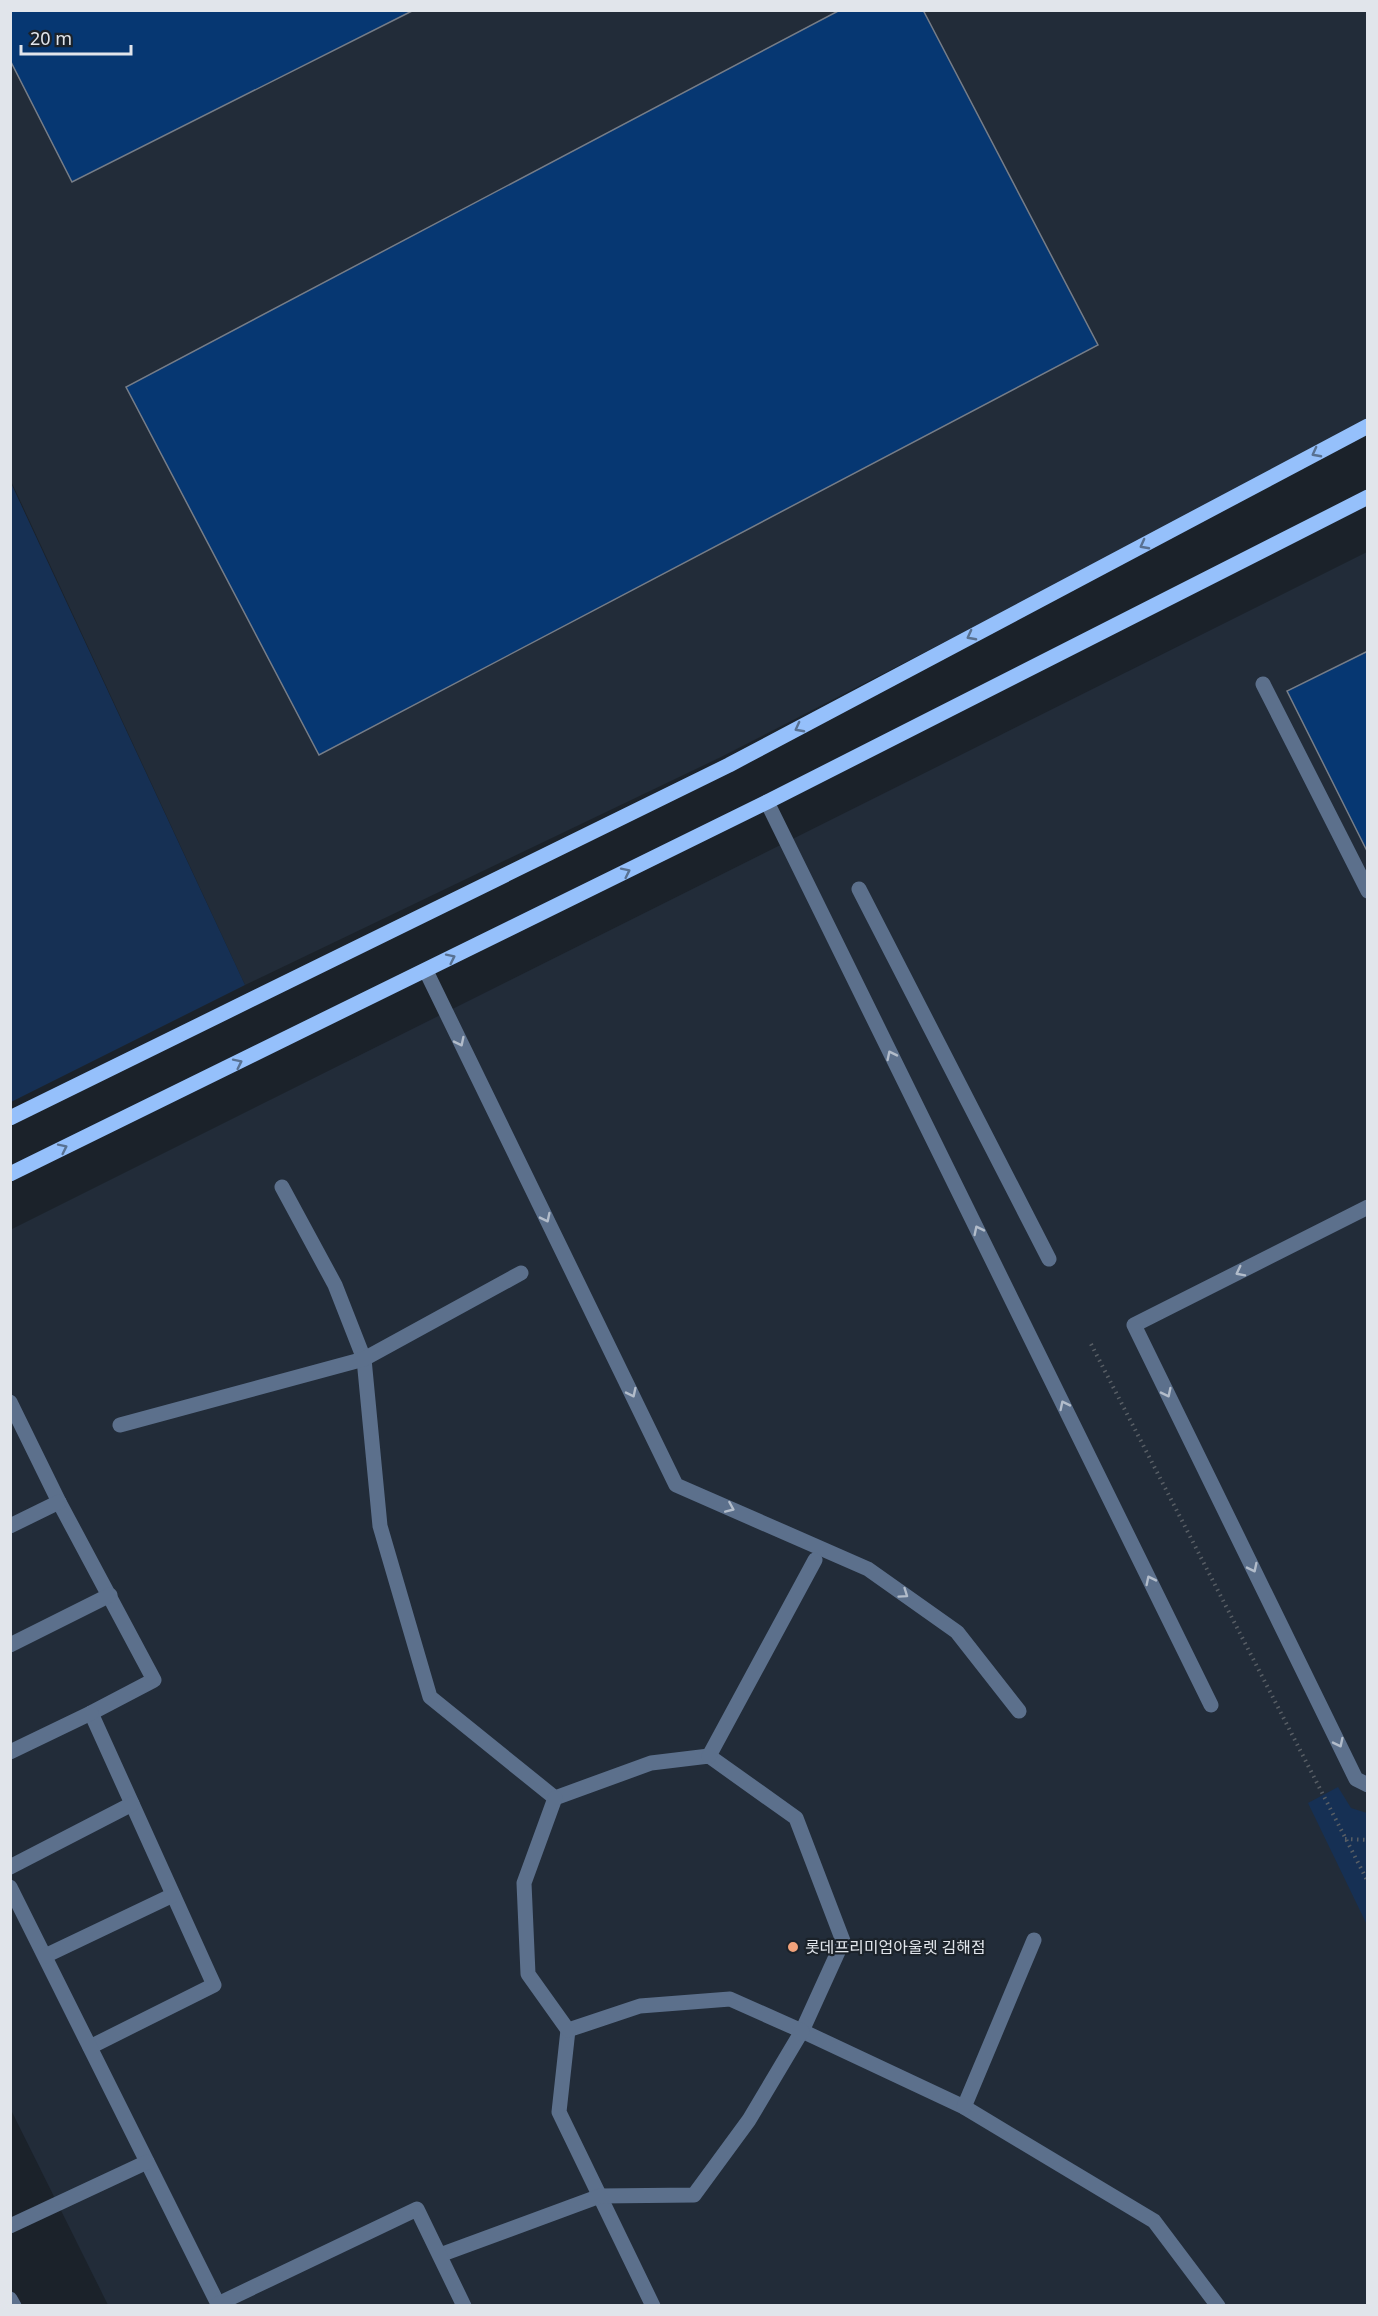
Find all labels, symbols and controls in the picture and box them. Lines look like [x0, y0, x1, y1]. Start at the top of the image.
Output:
scale bar [21, 18, 130, 56]
text: 20 m [30, 26, 72, 50]
one-way arrow [1312, 446, 1322, 457]
one-way arrow [1139, 538, 1150, 549]
one-way arrow [967, 629, 978, 640]
one-way arrow [794, 720, 805, 732]
one-way arrow [619, 867, 630, 879]
one-way arrow [445, 954, 456, 966]
one-way arrow [453, 1036, 465, 1047]
one-way arrow [887, 1051, 899, 1062]
one-way arrow [232, 1058, 243, 1070]
one-way arrow [57, 1144, 68, 1156]
one-way arrow [538, 1211, 550, 1222]
one-way arrow [973, 1226, 985, 1237]
one-way arrow [1236, 1264, 1247, 1276]
one-way arrow [624, 1386, 636, 1397]
one-way arrow [1159, 1387, 1171, 1398]
one-way arrow [1059, 1401, 1071, 1412]
one-way arrow [724, 1500, 735, 1512]
one-way arrow [1245, 1562, 1257, 1573]
one-way arrow [1145, 1576, 1157, 1587]
one-way arrow [898, 1587, 909, 1598]
one-way arrow [1331, 1737, 1343, 1748]
place label: 롯데프리미엄아울렛 김해점 [805, 1936, 986, 1958]
marker: 롯데프리미엄아울렛 김해점 [786, 1940, 800, 1954]

